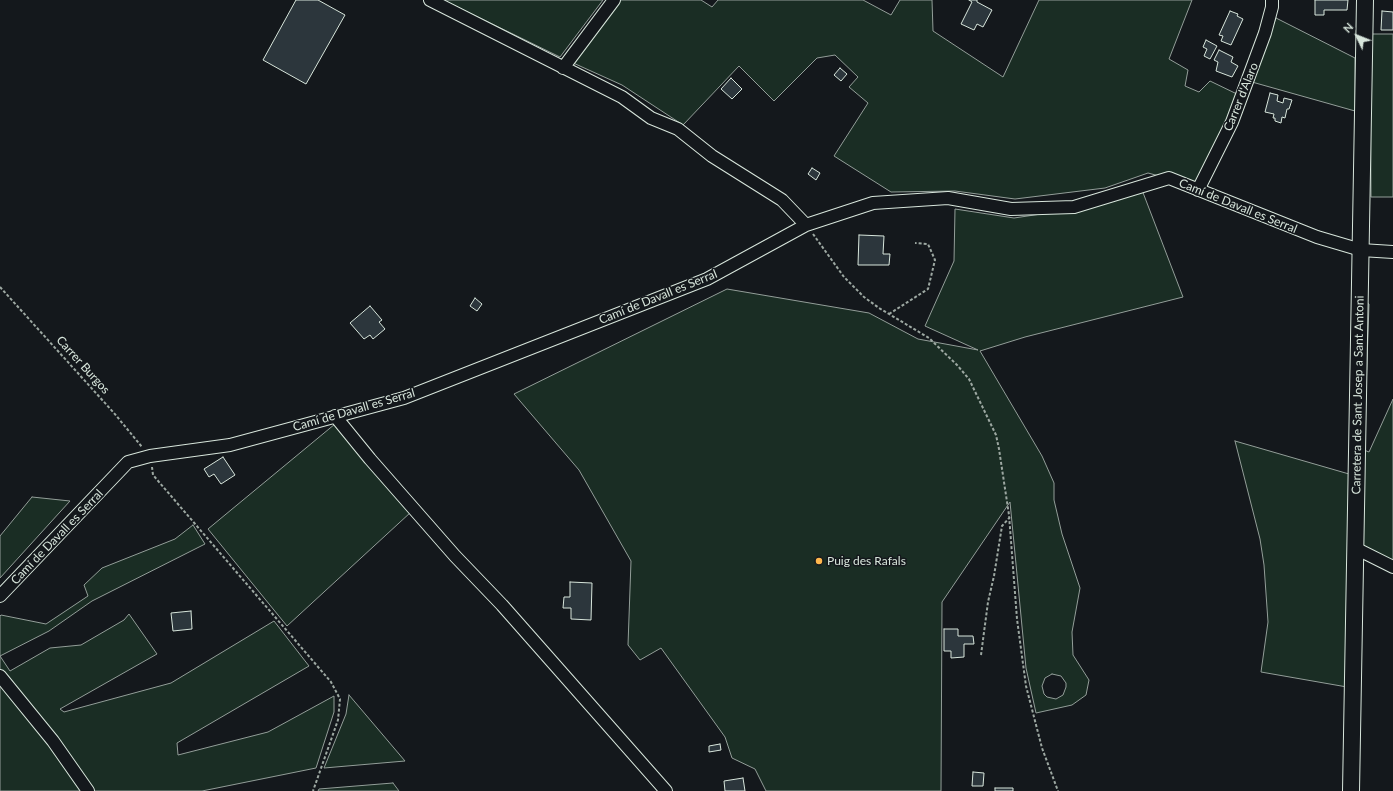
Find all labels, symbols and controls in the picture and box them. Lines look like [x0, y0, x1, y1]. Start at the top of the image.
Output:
north arrow [1337, 16, 1377, 56]
text: N [1340, 20, 1355, 35]
street label: Carrer d'Alaro [1221, 61, 1261, 133]
street label: Camí de Davall es Serral [1177, 176, 1299, 236]
street label: Camí de Davall es Serral [597, 267, 719, 327]
street label: Carretera de Sant Josep a Sant Antoni [1349, 295, 1367, 495]
street label: Carrer Burgos [53, 333, 113, 397]
street label: Camí de Davall es Serral [291, 386, 417, 434]
street label: Camí de Davall es Serral [8, 487, 106, 587]
place label: Puig des Rafals [827, 554, 906, 568]
marker: Puig des Rafals [814, 556, 824, 566]

